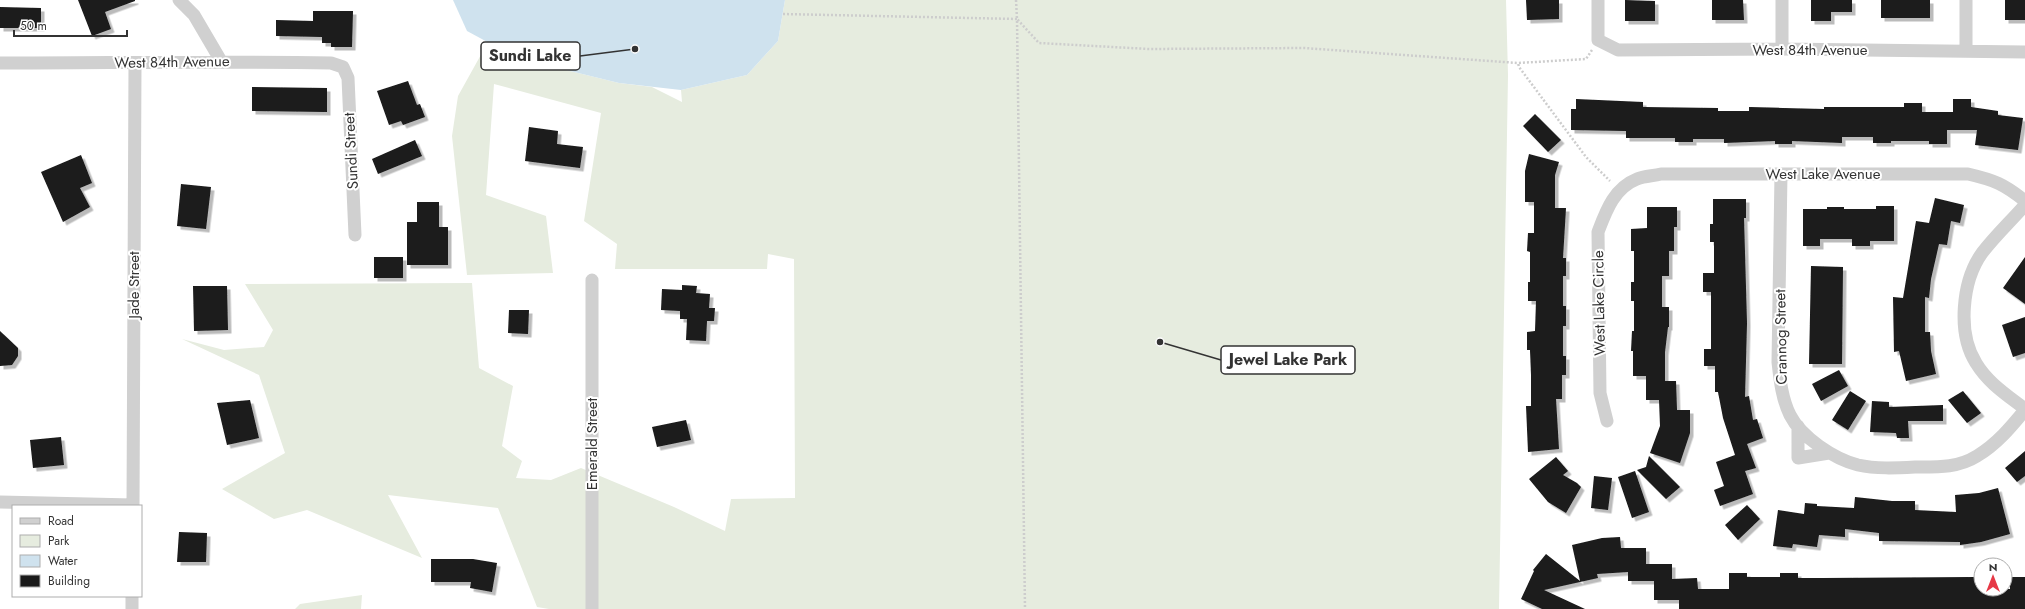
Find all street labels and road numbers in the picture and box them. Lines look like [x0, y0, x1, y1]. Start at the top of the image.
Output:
street label: West 84th Avenue [1752, 39, 1868, 61]
street label: West 84th Avenue [114, 50, 230, 74]
street label: Sundi Street [338, 112, 364, 190]
street label: West Lake Avenue [1766, 163, 1881, 185]
street label: West Lake Circle [1587, 250, 1611, 356]
street label: Jade Street [123, 251, 145, 321]
street label: Crannog Street [1769, 289, 1793, 385]
street label: Emerald Street [581, 397, 603, 490]

